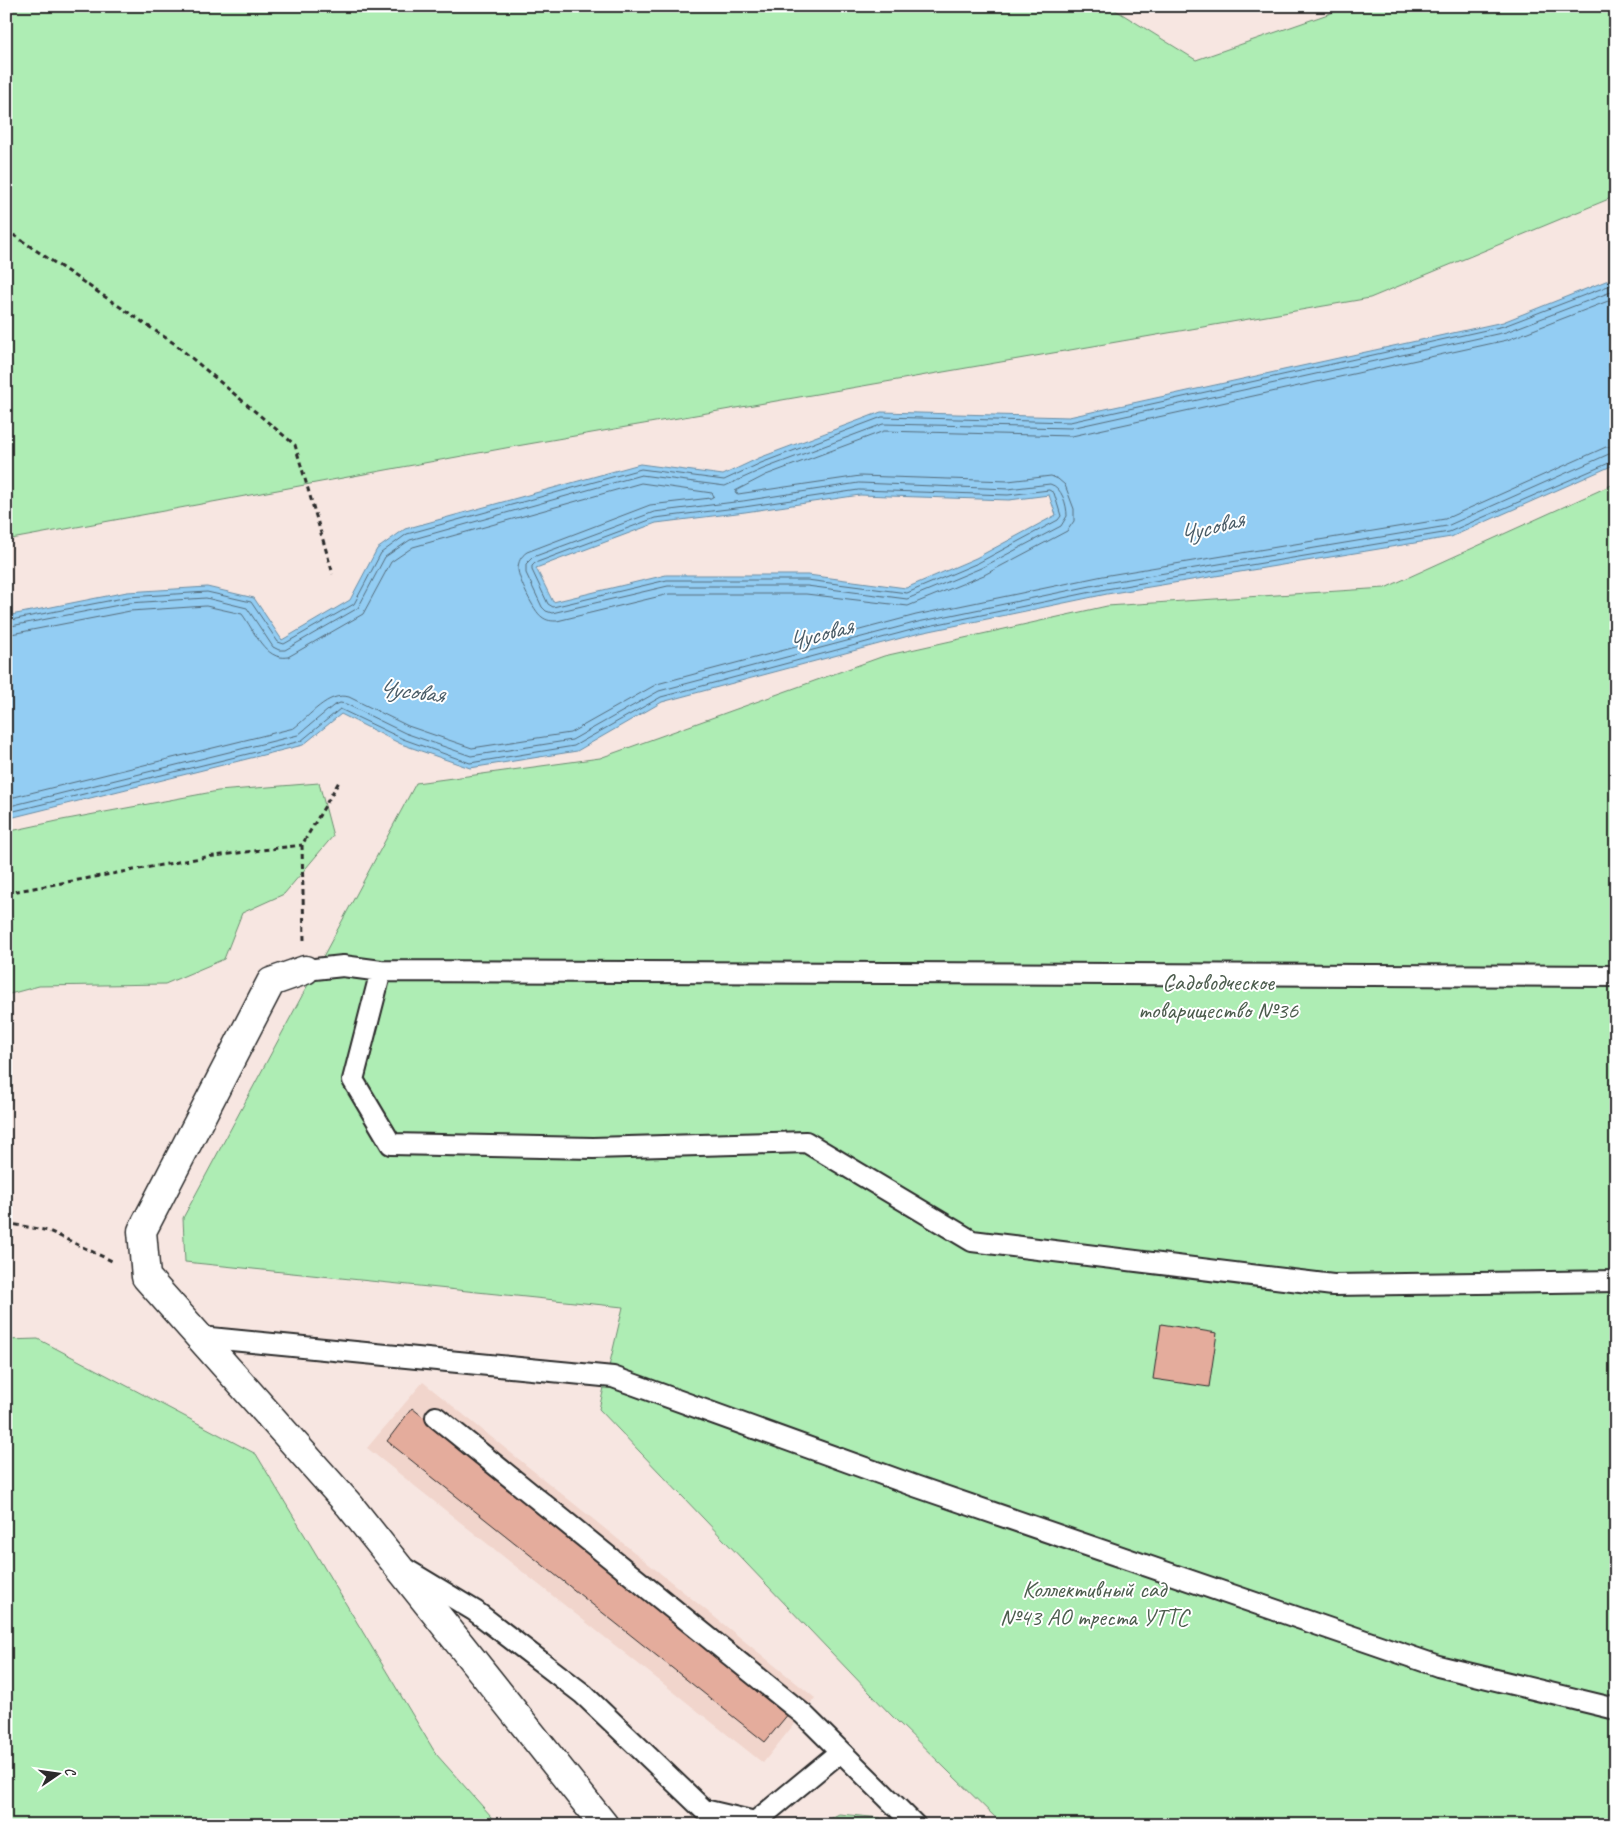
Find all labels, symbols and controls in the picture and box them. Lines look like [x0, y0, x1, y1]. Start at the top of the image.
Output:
water label: Чусовая [1175, 502, 1250, 551]
water label: Чусовая [784, 609, 859, 658]
water label: Чусовая [377, 672, 448, 711]
park label: Садоводческое товарищество №36 [1138, 967, 1299, 1025]
park label: Коллективный сад №43 АО треста УТТС [1000, 1574, 1191, 1632]
north arrow [32, 1748, 82, 1798]
text: С [61, 1766, 80, 1779]

